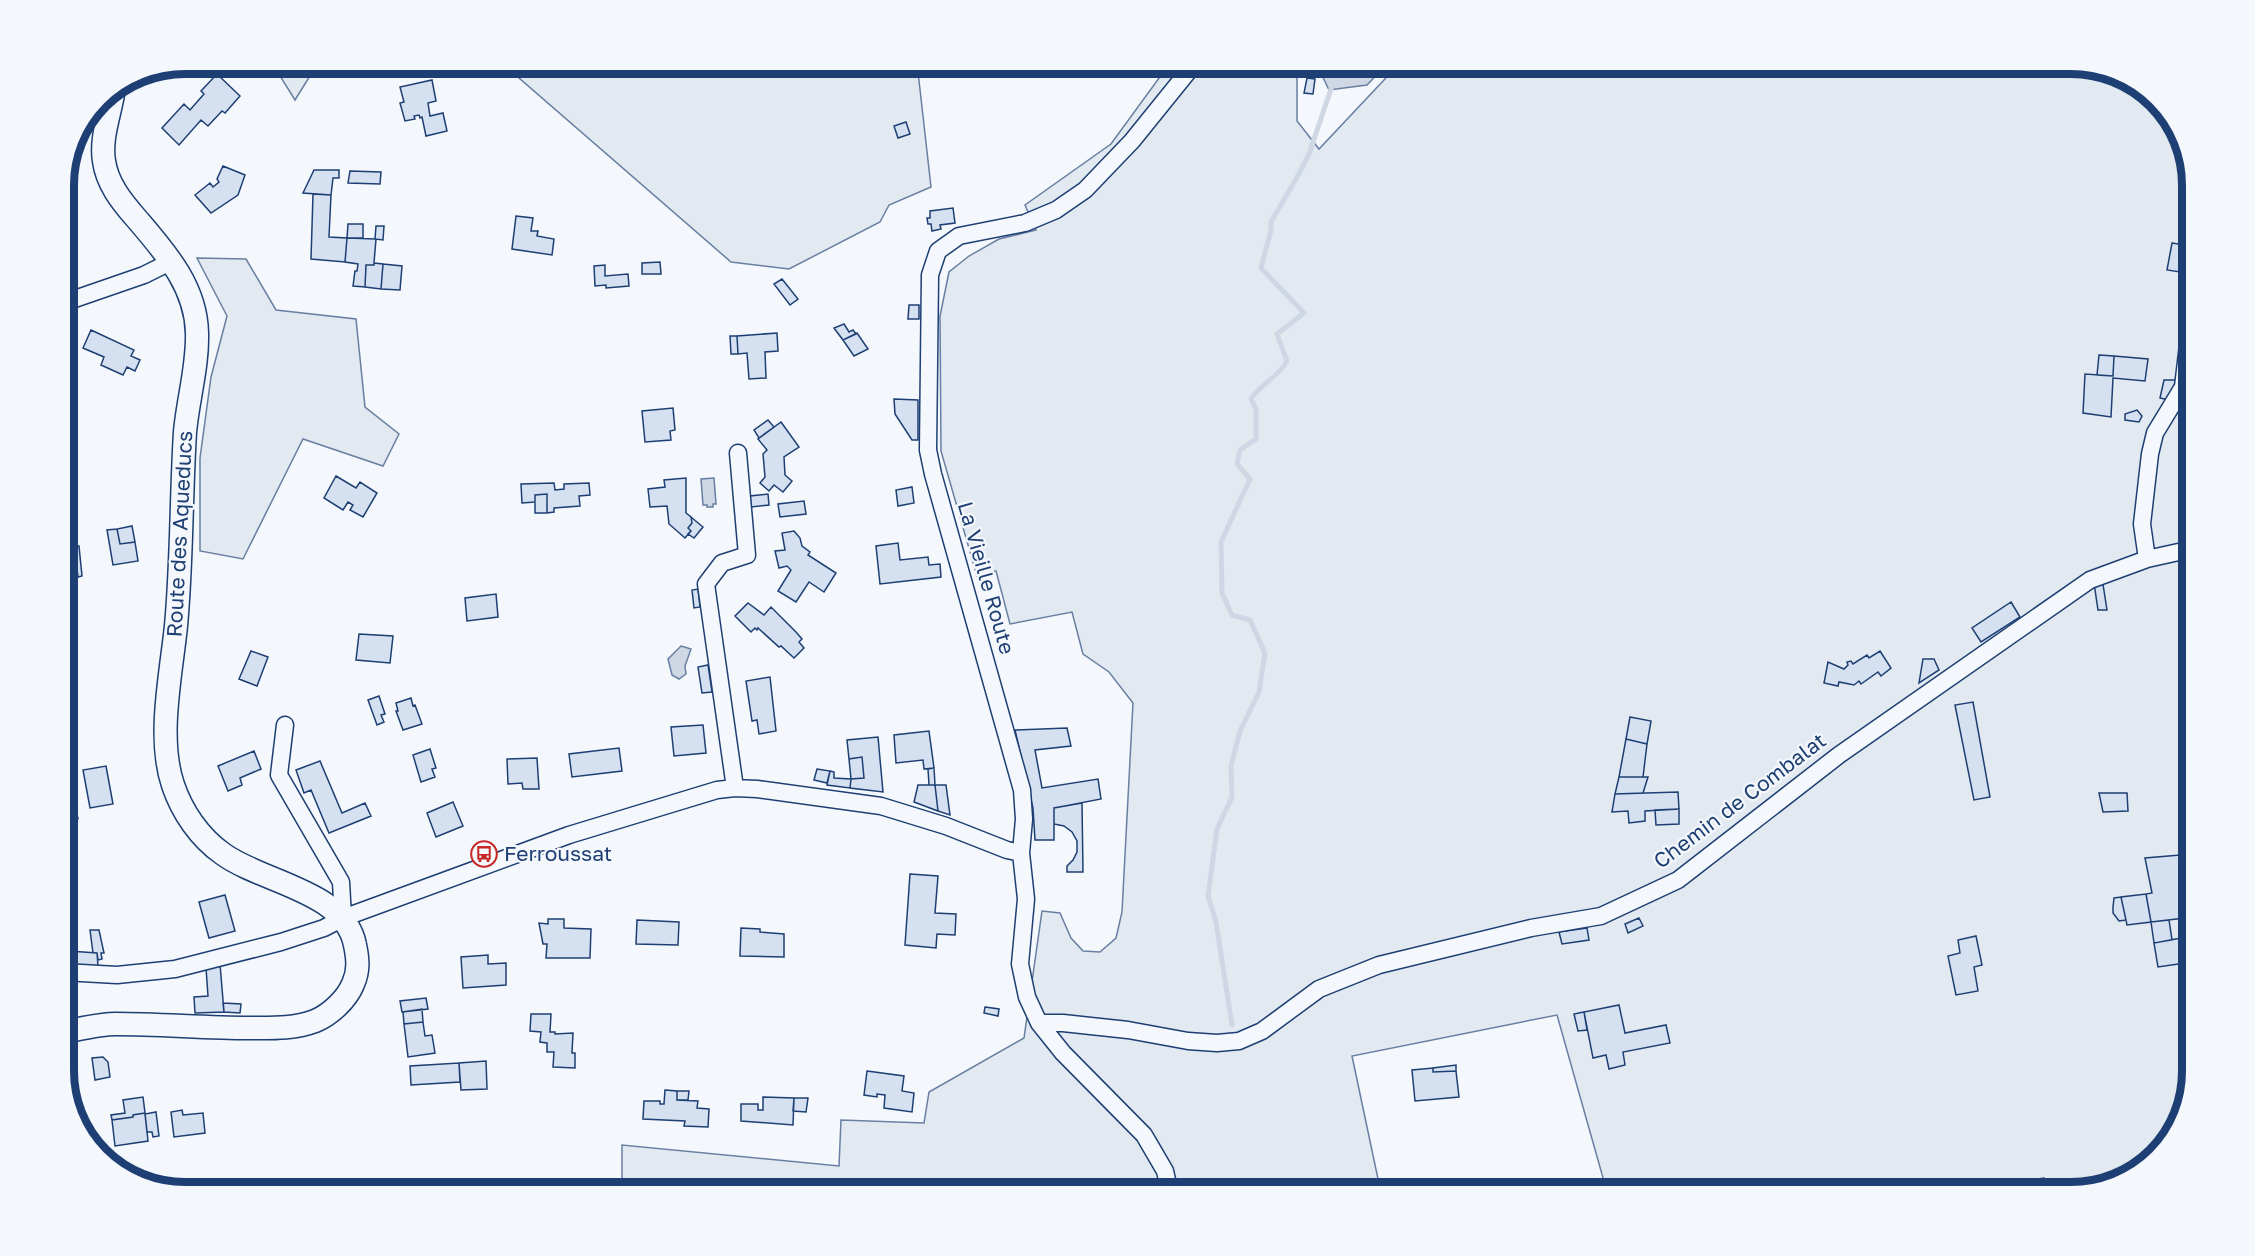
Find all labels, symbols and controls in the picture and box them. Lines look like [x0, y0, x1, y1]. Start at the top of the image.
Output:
street label: Route des Aqueducs [161, 430, 197, 638]
street label: La Vieille Route [953, 498, 1021, 657]
street label: Chemin de Combalat [1648, 727, 1831, 874]
bus stop icon: Ferroussat [469, 839, 499, 869]
place label: Ferroussat [504, 840, 612, 866]

